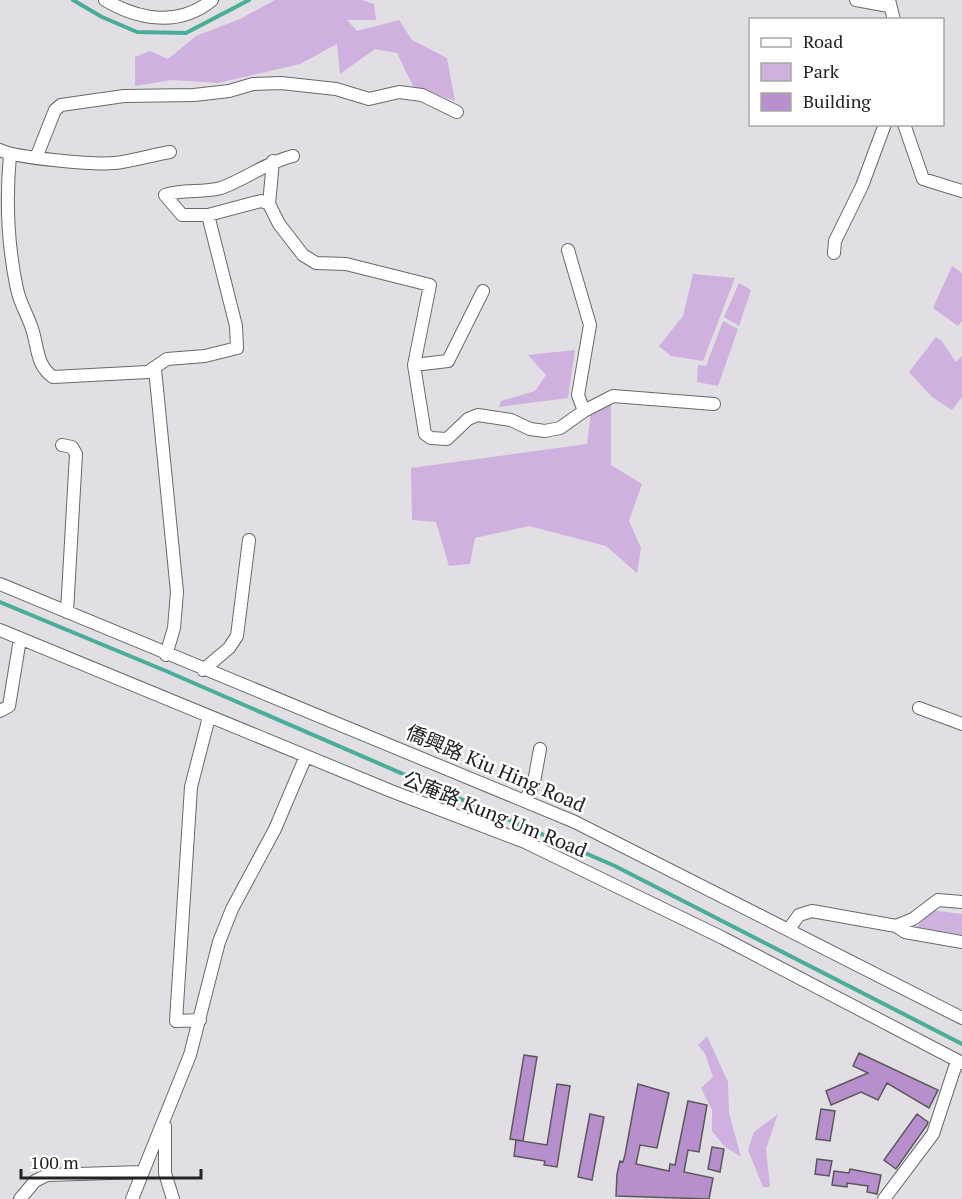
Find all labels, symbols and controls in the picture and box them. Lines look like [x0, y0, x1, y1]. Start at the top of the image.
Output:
legend [749, 18, 944, 126]
text: Road [803, 29, 843, 53]
text: Park [803, 59, 840, 83]
text: Building [803, 89, 871, 113]
street label: 僑興路 Kiu Hing Road [402, 718, 590, 818]
street label: 公庵路 Kung Um Road [399, 765, 591, 863]
scale bar [21, 1142, 201, 1180]
text: 100 m [30, 1150, 79, 1174]

